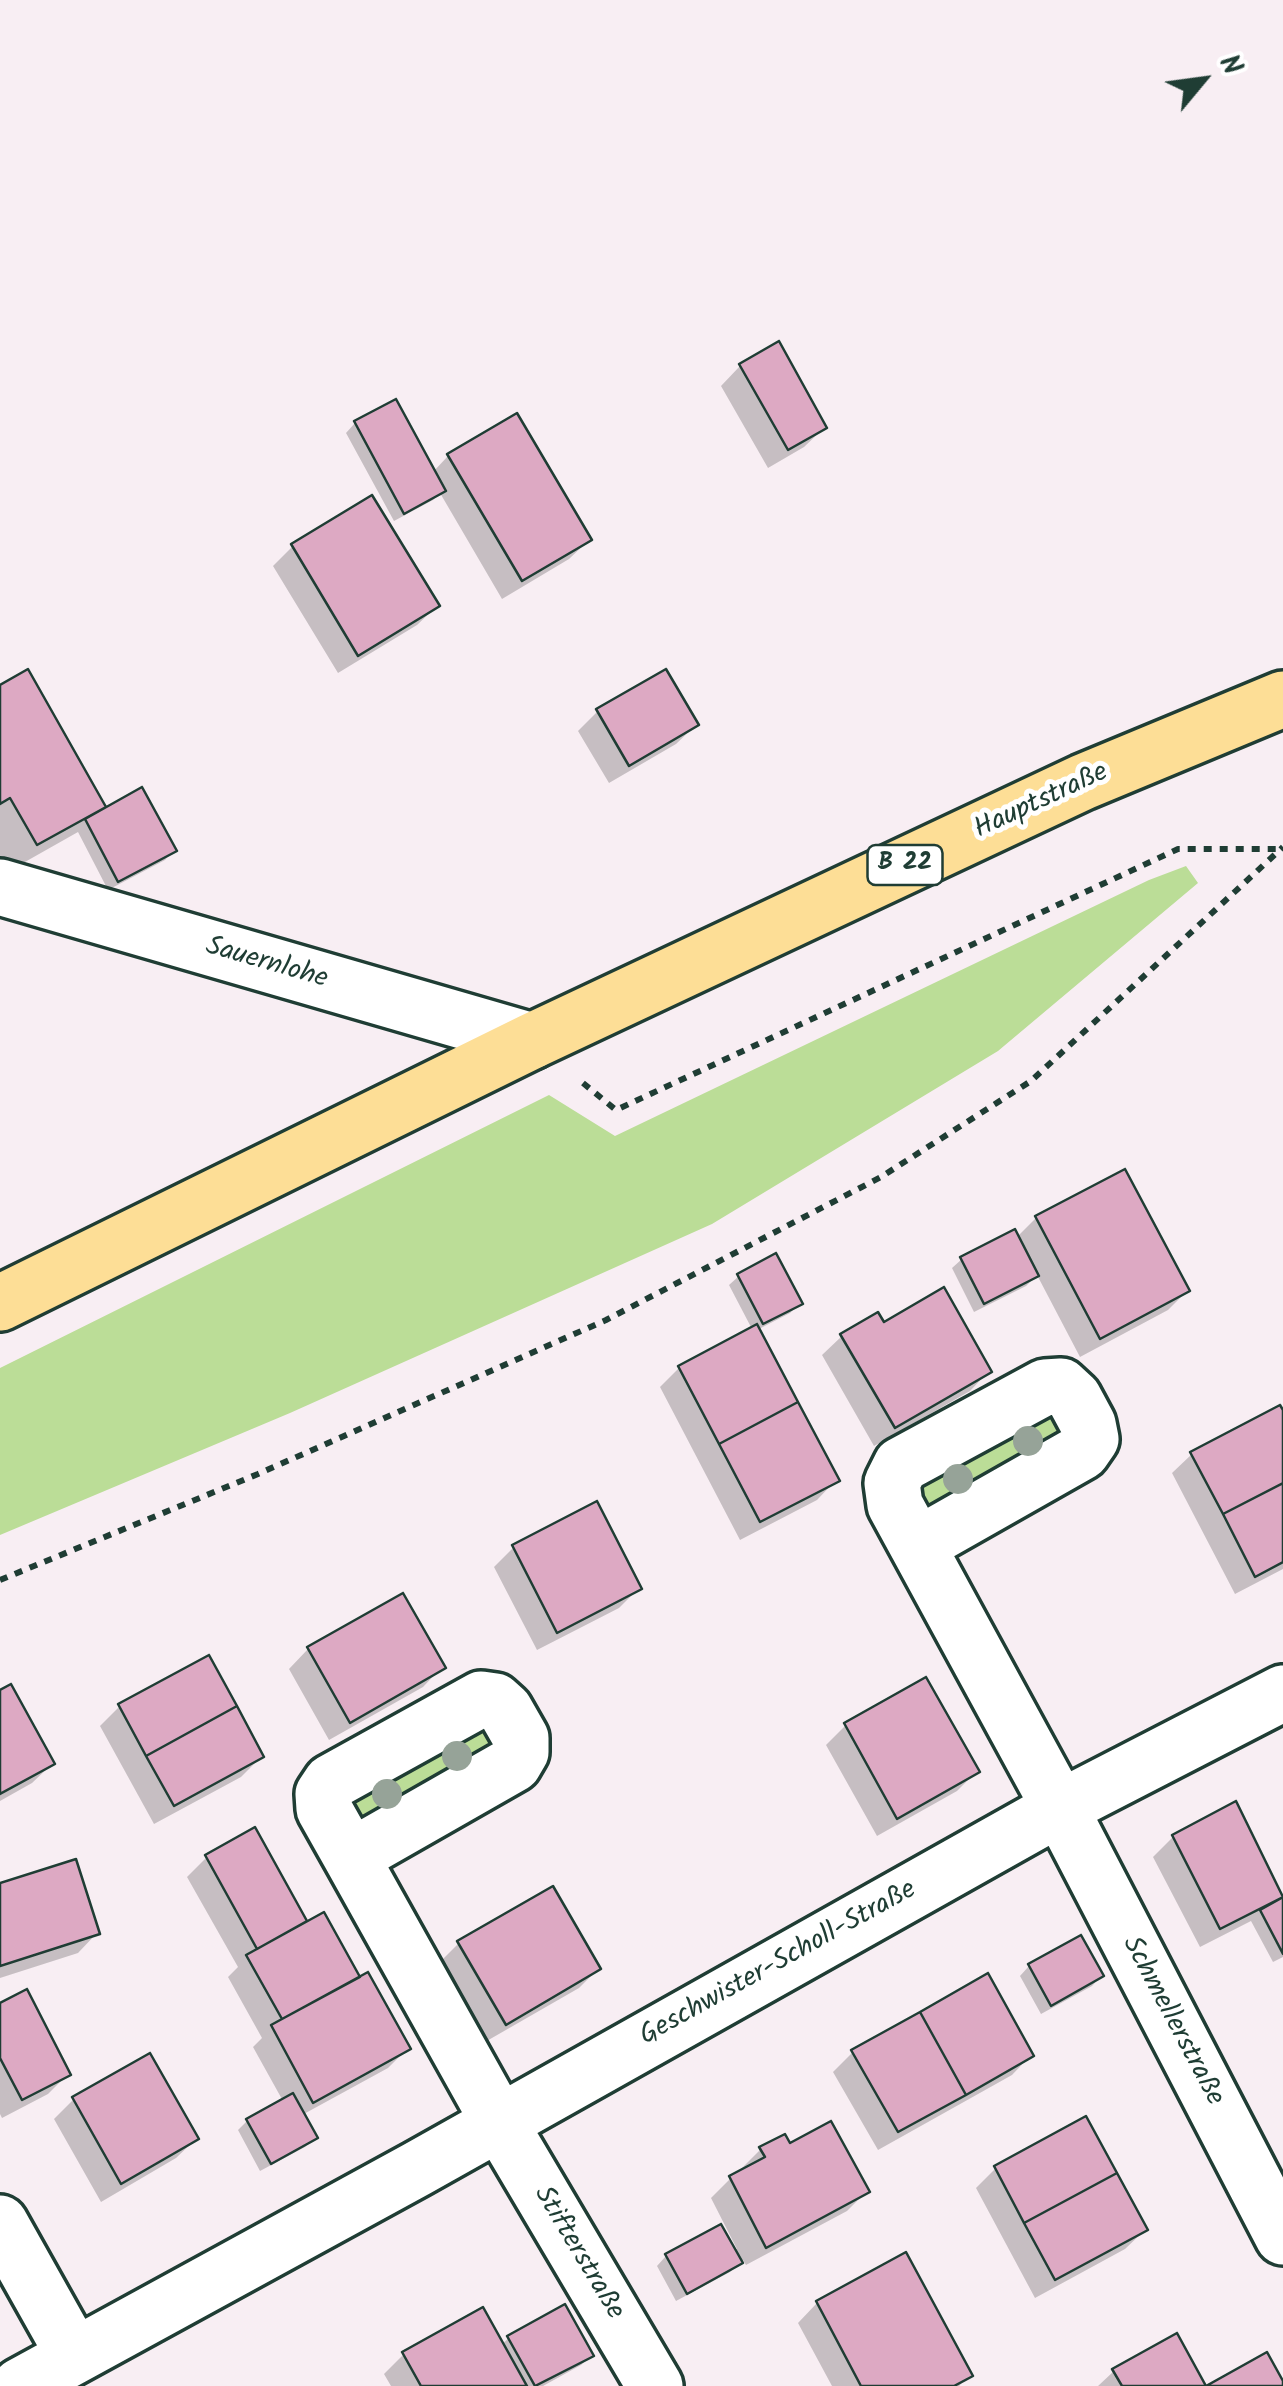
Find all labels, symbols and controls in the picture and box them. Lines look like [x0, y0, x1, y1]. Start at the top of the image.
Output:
north arrow [1153, 30, 1253, 130]
text: N [1206, 47, 1254, 84]
street label: Hauptstraße [970, 757, 1114, 849]
road number: B 22 [868, 845, 942, 885]
street label: Sauernlohe [201, 932, 331, 998]
street label: Geschwister-Scholl-Straße [635, 1875, 923, 2055]
street label: Schmellerstraße [1112, 1932, 1230, 2112]
street label: Stifterstraße [524, 2181, 630, 2327]

